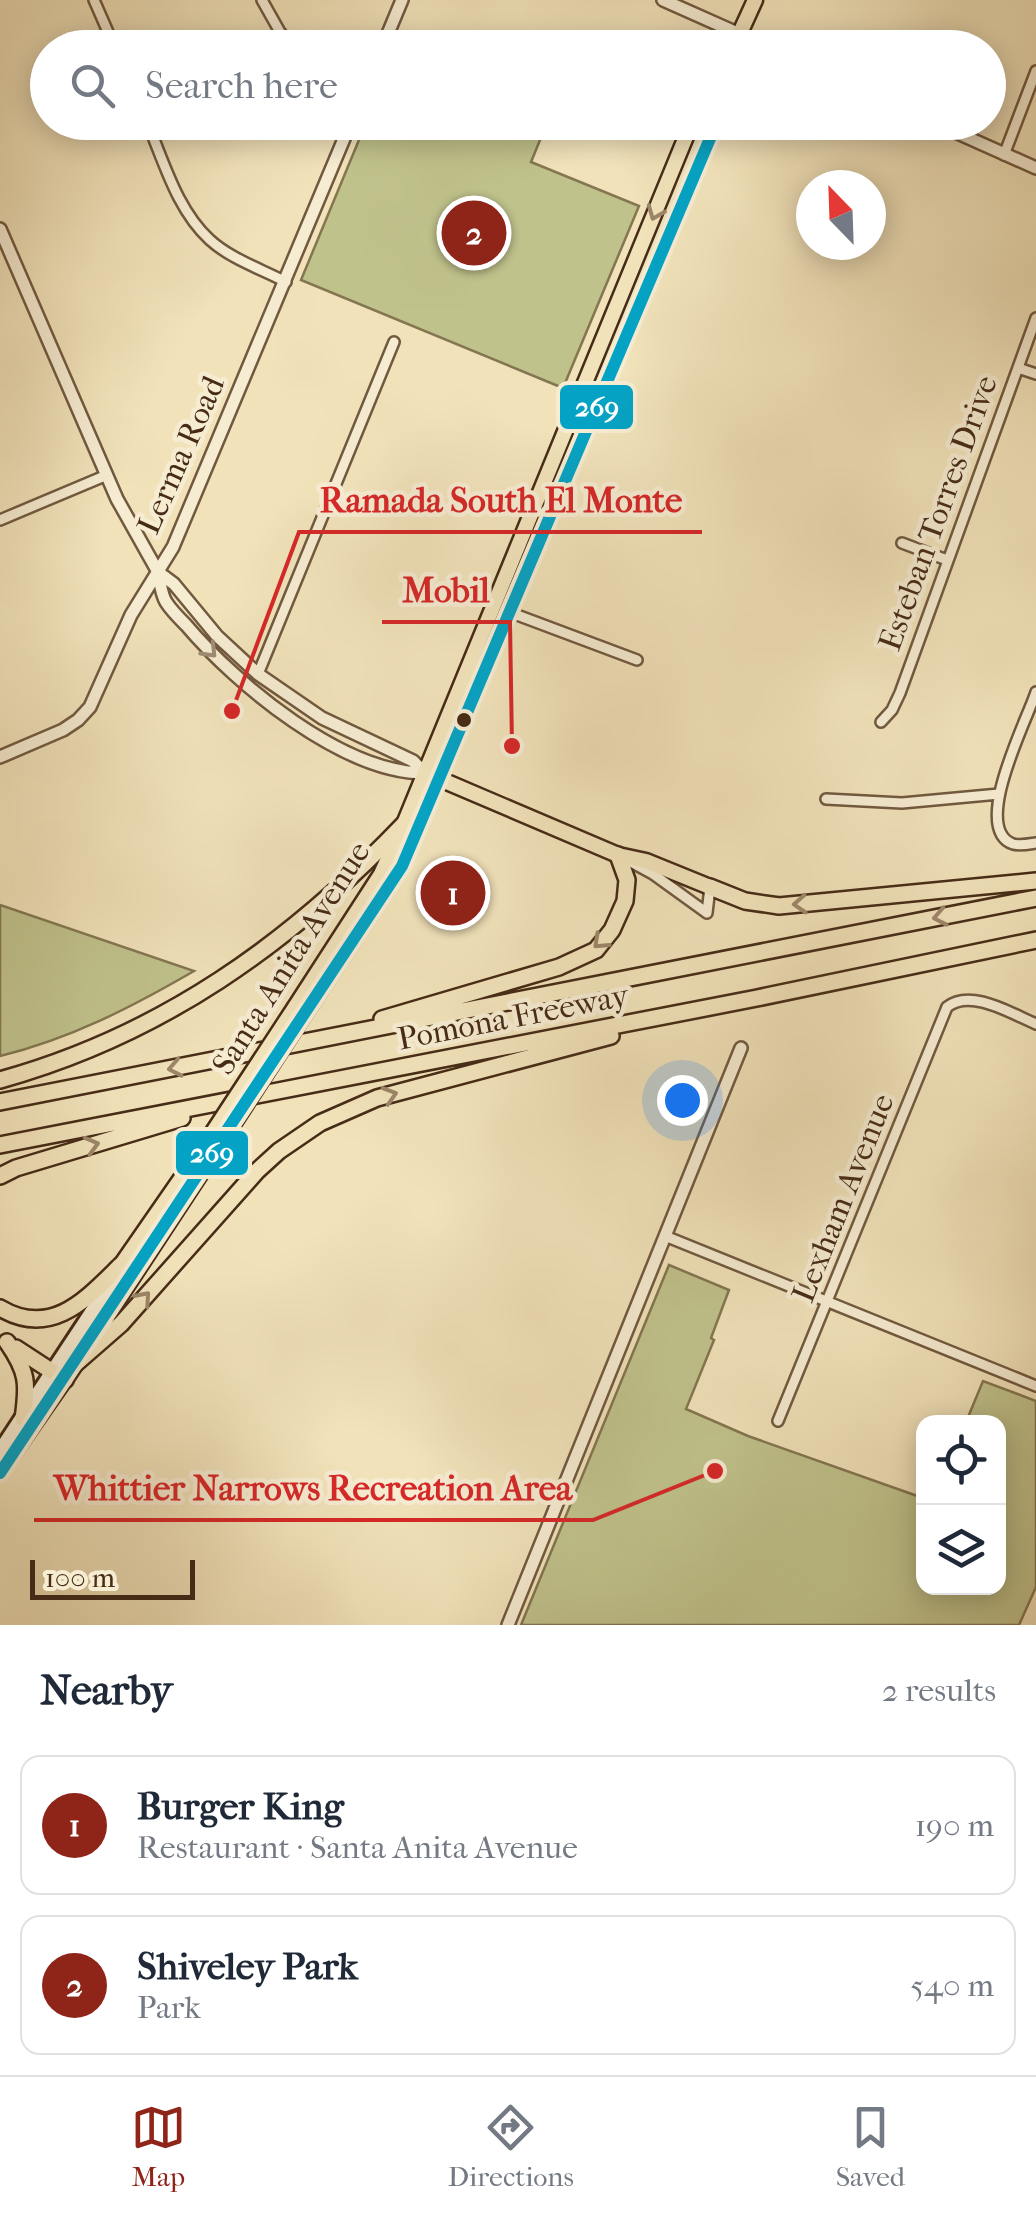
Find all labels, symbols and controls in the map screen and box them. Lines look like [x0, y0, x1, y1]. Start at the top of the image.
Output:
search box [30, 30, 1006, 140]
icon: search [65, 58, 120, 113]
text: Search here [145, 63, 338, 108]
north arrow [796, 170, 886, 260]
pin: 2 [442, 196, 506, 270]
one-way arrow [647, 203, 667, 220]
street label: Lerma Road [130, 370, 232, 539]
street label: Esteban Torres Drive [871, 370, 1005, 656]
line badge: 269 [558, 383, 635, 431]
text: 269 [575, 390, 619, 423]
callout: Ramada South El Monte [299, 467, 702, 532]
text: Ramada South El Monte [320, 480, 683, 521]
callout: Mobil [382, 557, 510, 622]
text: Mobil [402, 570, 490, 611]
one-way arrow [198, 640, 216, 658]
unlabelled marker [454, 710, 474, 730]
street label: Santa Anita Avenue [204, 835, 378, 1081]
pin: 1 [420, 856, 486, 930]
one-way arrow [791, 893, 807, 915]
one-way arrow [932, 906, 949, 927]
one-way arrow [593, 930, 611, 948]
street label: Pomona Freeway [395, 976, 632, 1057]
one-way arrow [167, 1057, 183, 1078]
your location [657, 1075, 708, 1126]
one-way arrow [381, 1086, 398, 1106]
street label: Lexham Avenue [784, 1088, 902, 1307]
line badge: 269 [174, 1129, 250, 1177]
one-way arrow [83, 1136, 100, 1157]
text: 269 [190, 1136, 234, 1169]
one-way arrow [133, 1291, 151, 1310]
map controls [916, 1415, 1006, 1595]
button: locate [916, 1415, 1006, 1505]
callout: Whittier Narrows Recreation Area [34, 1455, 593, 1520]
text: Whittier Narrows Recreation Area [52, 1468, 573, 1509]
button: layers [916, 1505, 1006, 1595]
scale bar [30, 1555, 195, 1600]
text: 100 m [45, 1561, 115, 1594]
text: Nearby [40, 1666, 172, 1715]
text: 2 results [882, 1672, 996, 1709]
text: Burger King [137, 1784, 344, 1829]
text: 1 [69, 1807, 80, 1844]
text: 190 m [915, 1807, 994, 1844]
text: Restaurant · Santa Anita Avenue [137, 1829, 578, 1866]
text: Shiveley Park [137, 1944, 358, 1989]
text: 2 [66, 1967, 83, 2004]
text: 540 m [910, 1967, 994, 2004]
text: Park [137, 1989, 201, 2026]
tab: Map [131, 2100, 186, 2193]
tab: Directions [448, 2100, 574, 2193]
tab: Saved [836, 2100, 905, 2193]

